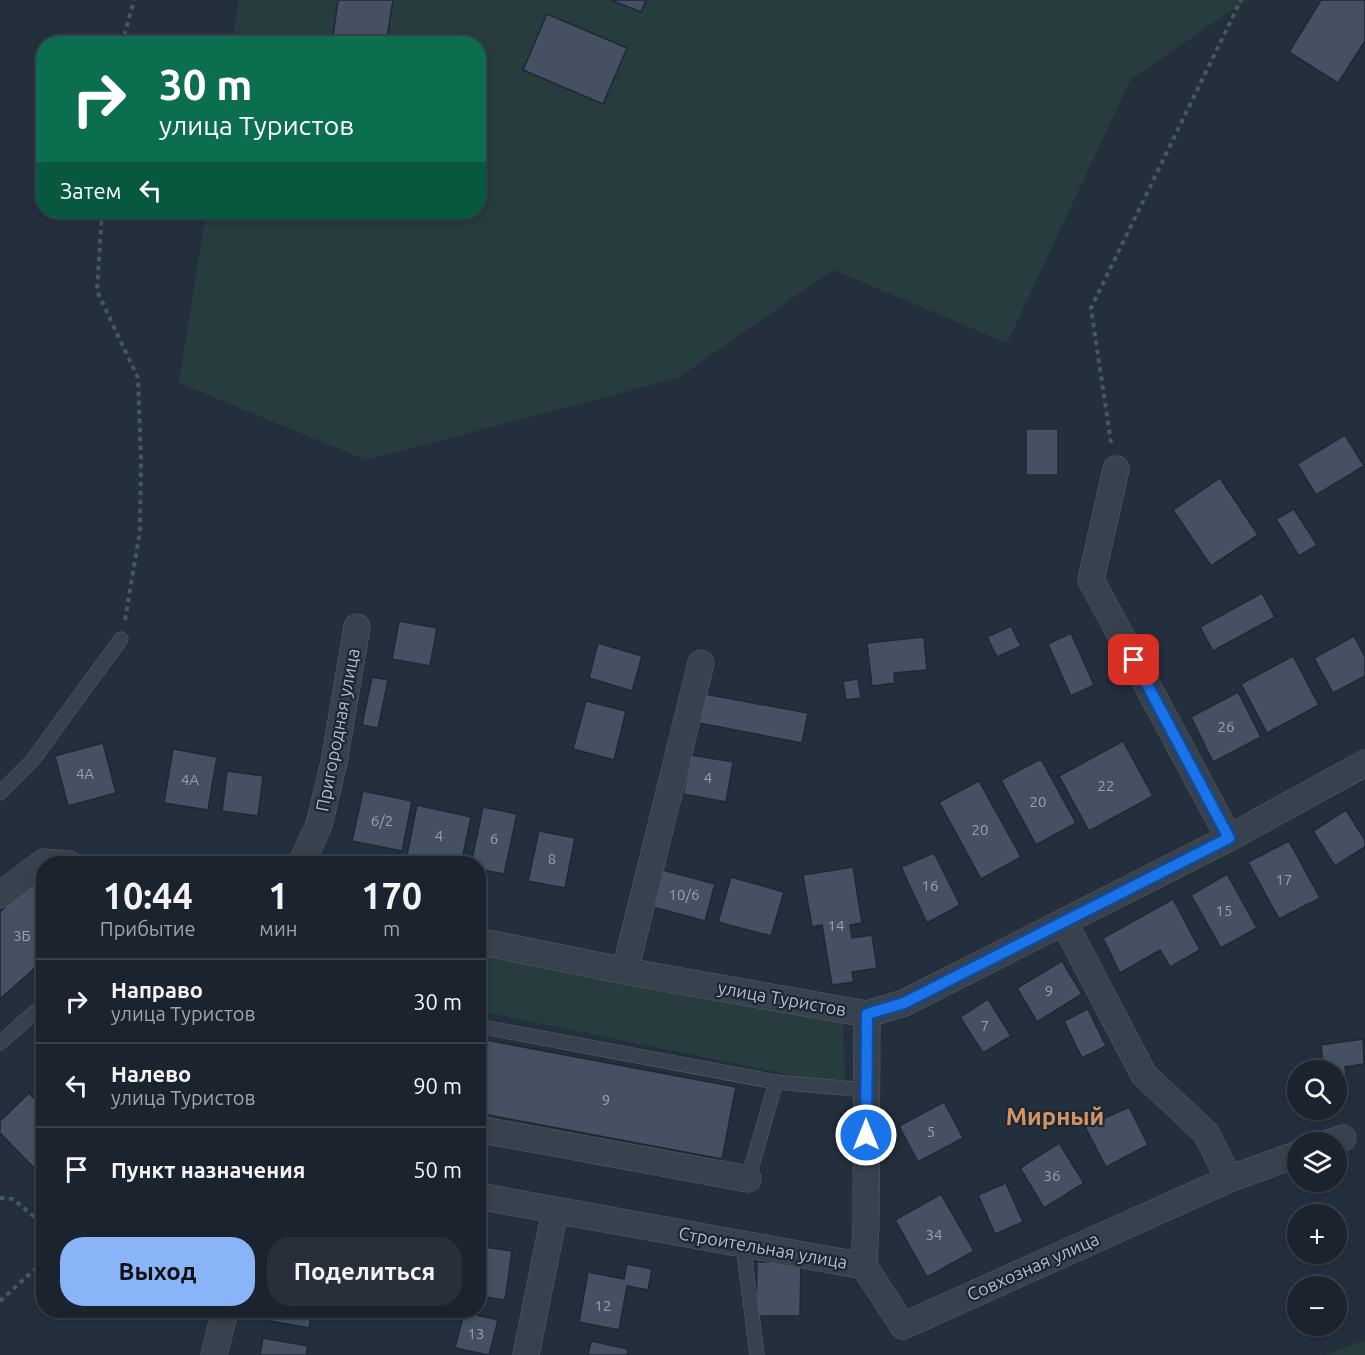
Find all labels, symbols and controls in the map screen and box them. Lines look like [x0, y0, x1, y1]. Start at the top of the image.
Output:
icon: right [60, 60, 138, 138]
text: 30 m [159, 61, 253, 108]
text: улица Туристов [159, 110, 354, 140]
icon: left [134, 174, 167, 207]
text: Затем [60, 178, 122, 203]
pin [1108, 634, 1159, 685]
icon: arrive [1117, 643, 1150, 676]
street label: Пригородная улица [311, 647, 363, 813]
house number: 26 [1218, 718, 1234, 735]
house number: 4А [76, 765, 94, 782]
house number: 4 [704, 769, 712, 786]
house number: 4А [181, 771, 199, 788]
house number: 22 [1098, 777, 1114, 794]
house number: 20 [1030, 793, 1046, 810]
house number: 6/2 [371, 812, 393, 829]
house number: 20 [972, 821, 988, 838]
house number: 4 [435, 827, 443, 844]
house number: 6 [490, 830, 498, 847]
house number: 8 [548, 850, 556, 867]
house number: 17 [1276, 871, 1292, 888]
text: 10:44 [103, 875, 193, 916]
text: 1 [268, 875, 289, 916]
text: 170 [361, 875, 422, 916]
house number: 16 [922, 877, 938, 894]
house number: 10/6 [669, 886, 699, 903]
house number: 15 [1216, 902, 1232, 919]
text: Прибытие [100, 917, 196, 940]
text: мин [259, 917, 297, 940]
text: m [383, 917, 400, 940]
house number: 14 [828, 917, 844, 934]
house number: 3Б [13, 927, 31, 944]
text: Направо [111, 977, 203, 1002]
street label: улица Туристов [716, 977, 848, 1019]
house number: 9 [1045, 982, 1053, 999]
icon: right [60, 985, 93, 1018]
text: 30 m [413, 989, 462, 1014]
text: улица Туристов [111, 1002, 256, 1025]
house number: 7 [981, 1017, 989, 1034]
map controls [1287, 1060, 1347, 1336]
button: search [1287, 1060, 1347, 1120]
text: Налево [111, 1061, 191, 1086]
icon: left [60, 1069, 93, 1102]
text: 90 m [413, 1073, 462, 1098]
text: улица Туристов [111, 1086, 256, 1109]
house number: 9 [602, 1091, 610, 1108]
position arrow [834, 1103, 898, 1167]
district label: Мирный [1006, 1103, 1104, 1130]
house number: 5 [927, 1123, 935, 1140]
button: layers [1287, 1132, 1347, 1192]
icon: arrive [60, 1153, 93, 1186]
text: Пункт назначения [111, 1157, 305, 1182]
text: 50 m [413, 1157, 462, 1182]
house number: 36 [1044, 1167, 1060, 1184]
button: + [1287, 1204, 1347, 1264]
street label: Строительная улица [677, 1222, 849, 1272]
house number: 34 [926, 1226, 942, 1243]
street label: Совхозная улица [964, 1228, 1102, 1304]
button: Выход [60, 1237, 255, 1306]
button: Поделиться [267, 1237, 462, 1306]
button: − [1287, 1276, 1347, 1336]
house number: 12 [595, 1297, 611, 1314]
house number: 13 [468, 1325, 484, 1342]

